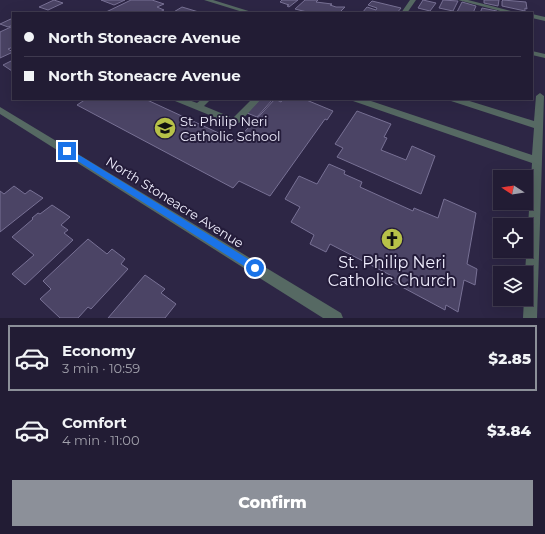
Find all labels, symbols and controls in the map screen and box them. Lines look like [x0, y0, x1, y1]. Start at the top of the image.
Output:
text: North Stoneacre Avenue [48, 28, 241, 47]
text: North Stoneacre Avenue [48, 66, 241, 85]
place label: St. Philip Neri Catholic School [180, 113, 281, 144]
school or university icon: St. Philip Neri Catholic School [152, 115, 178, 141]
route end [58, 142, 76, 160]
street label: North Stoneacre Avenue [103, 153, 247, 251]
north arrow [493, 170, 533, 210]
map controls [493, 170, 533, 306]
button: locate [493, 218, 533, 258]
church icon: St. Philip Neri Catholic Church [379, 226, 405, 252]
place label: St. Philip Neri Catholic Church [328, 253, 456, 290]
route start [246, 259, 264, 277]
button: layers [493, 266, 533, 306]
icon: car [14, 340, 50, 376]
text: Economy [62, 341, 135, 360]
text: $2.85 [489, 349, 531, 368]
text: 3 min · 10:59 [62, 360, 140, 376]
icon: car [14, 412, 50, 448]
text: Comfort [62, 413, 127, 432]
text: $3.84 [487, 421, 531, 440]
text: 4 min · 11:00 [62, 432, 140, 448]
button: Confirm [12, 480, 533, 526]

